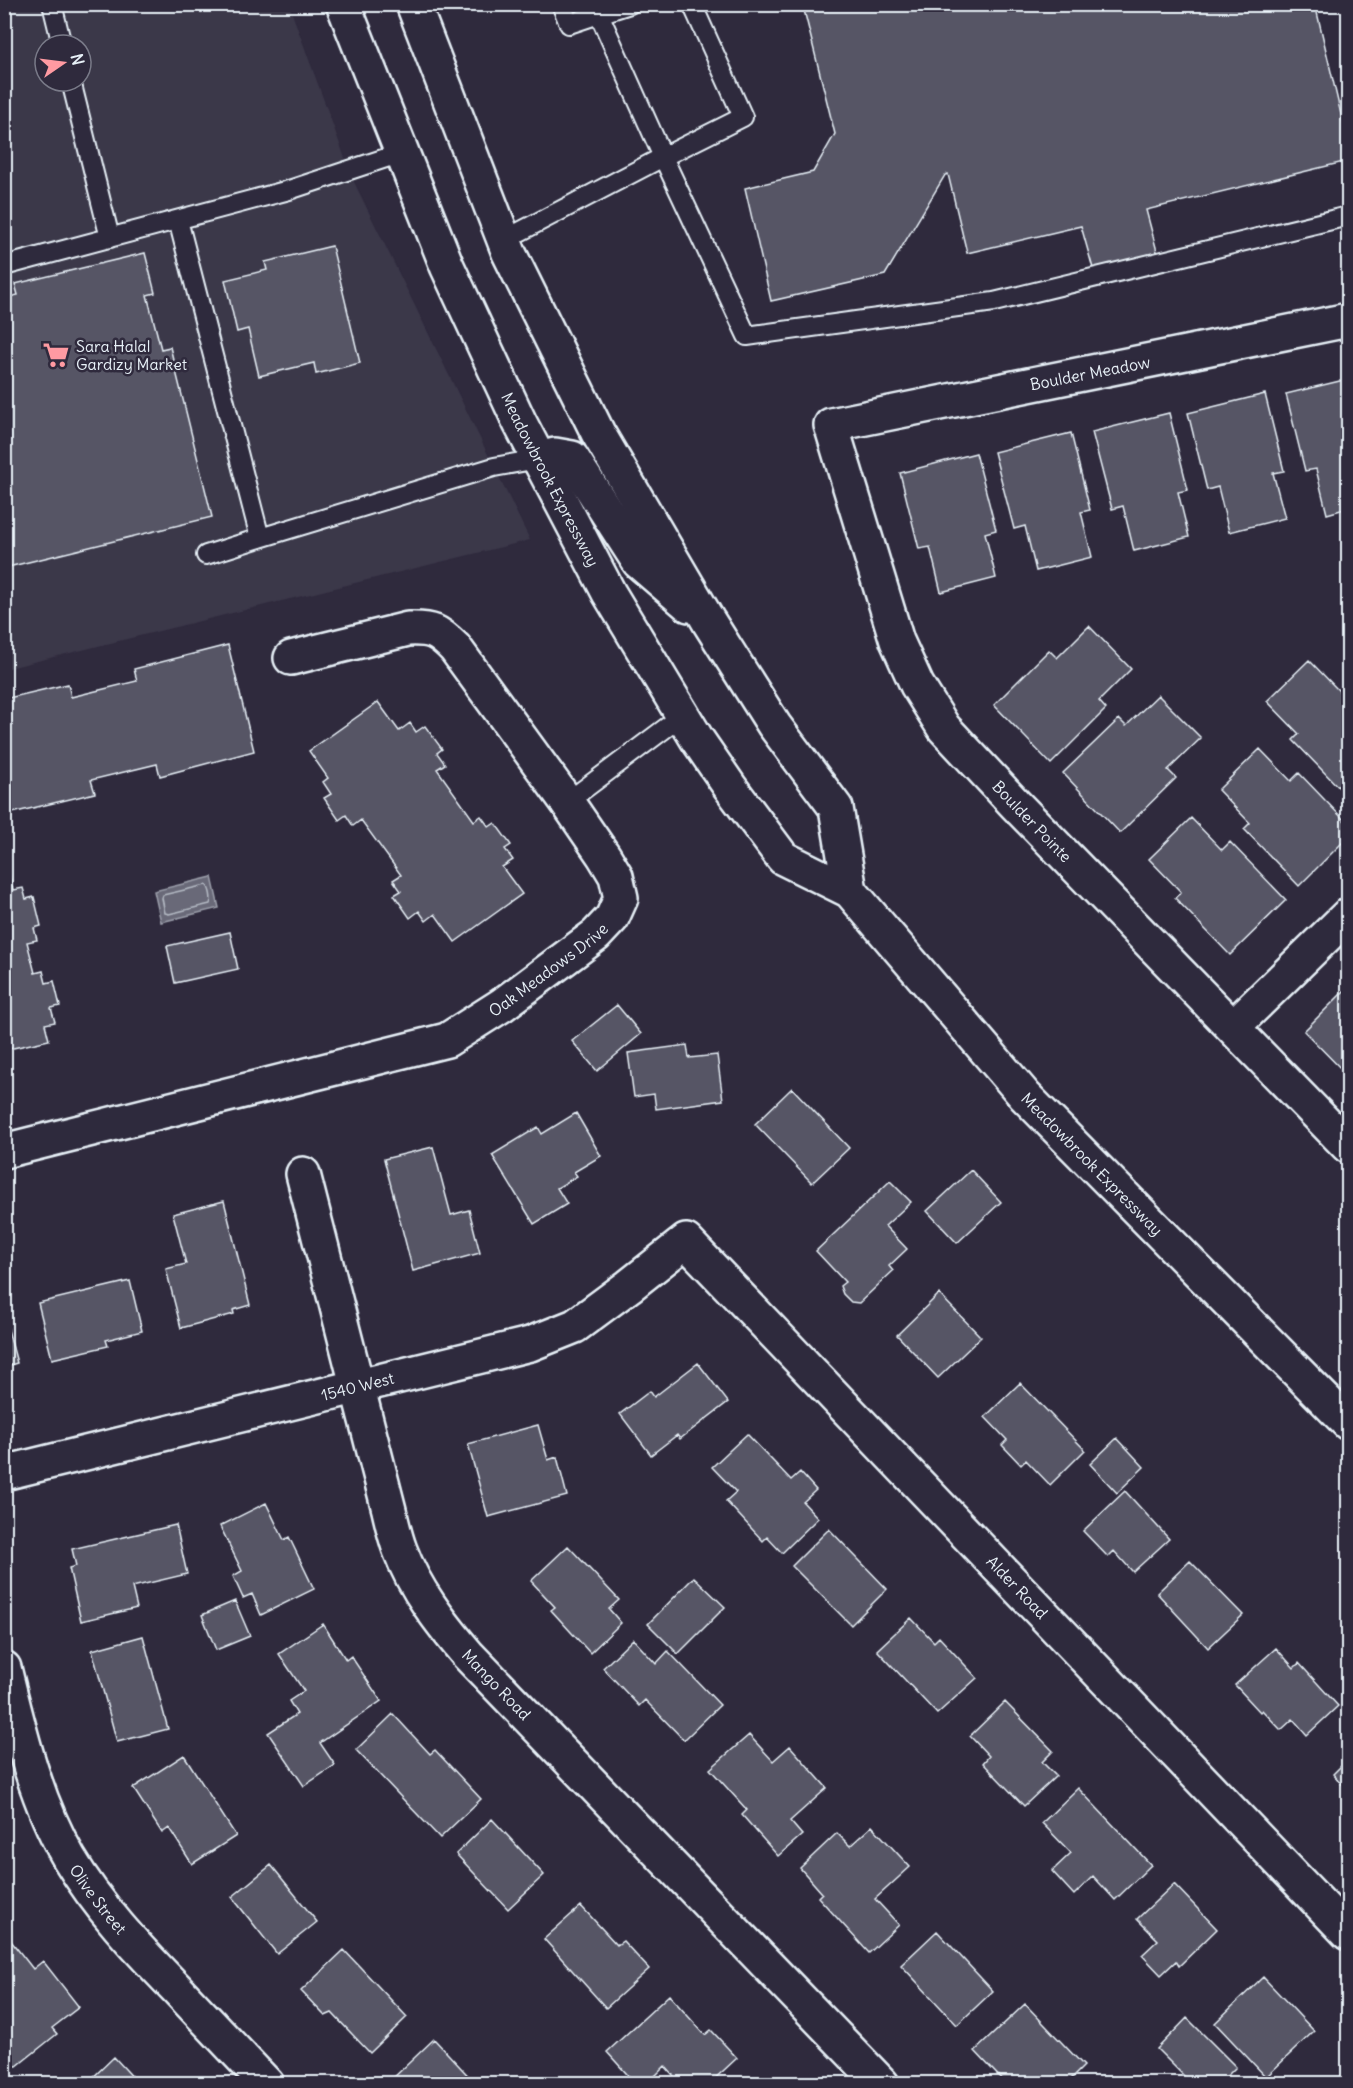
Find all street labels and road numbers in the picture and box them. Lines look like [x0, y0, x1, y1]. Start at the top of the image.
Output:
street label: Boulder Meadow [1028, 351, 1152, 394]
street label: Meadowbrook Expressway [497, 389, 603, 570]
street label: Boulder Pointe [988, 776, 1076, 866]
street label: Oak Meadows Drive [485, 919, 612, 1021]
street label: Meadowbrook Expressway [1017, 1088, 1167, 1240]
street label: 1540 West [319, 1368, 397, 1405]
street label: Alder Road [982, 1551, 1052, 1623]
street label: Mango Road [458, 1645, 535, 1724]
street label: Olive Street [65, 1861, 131, 1939]

